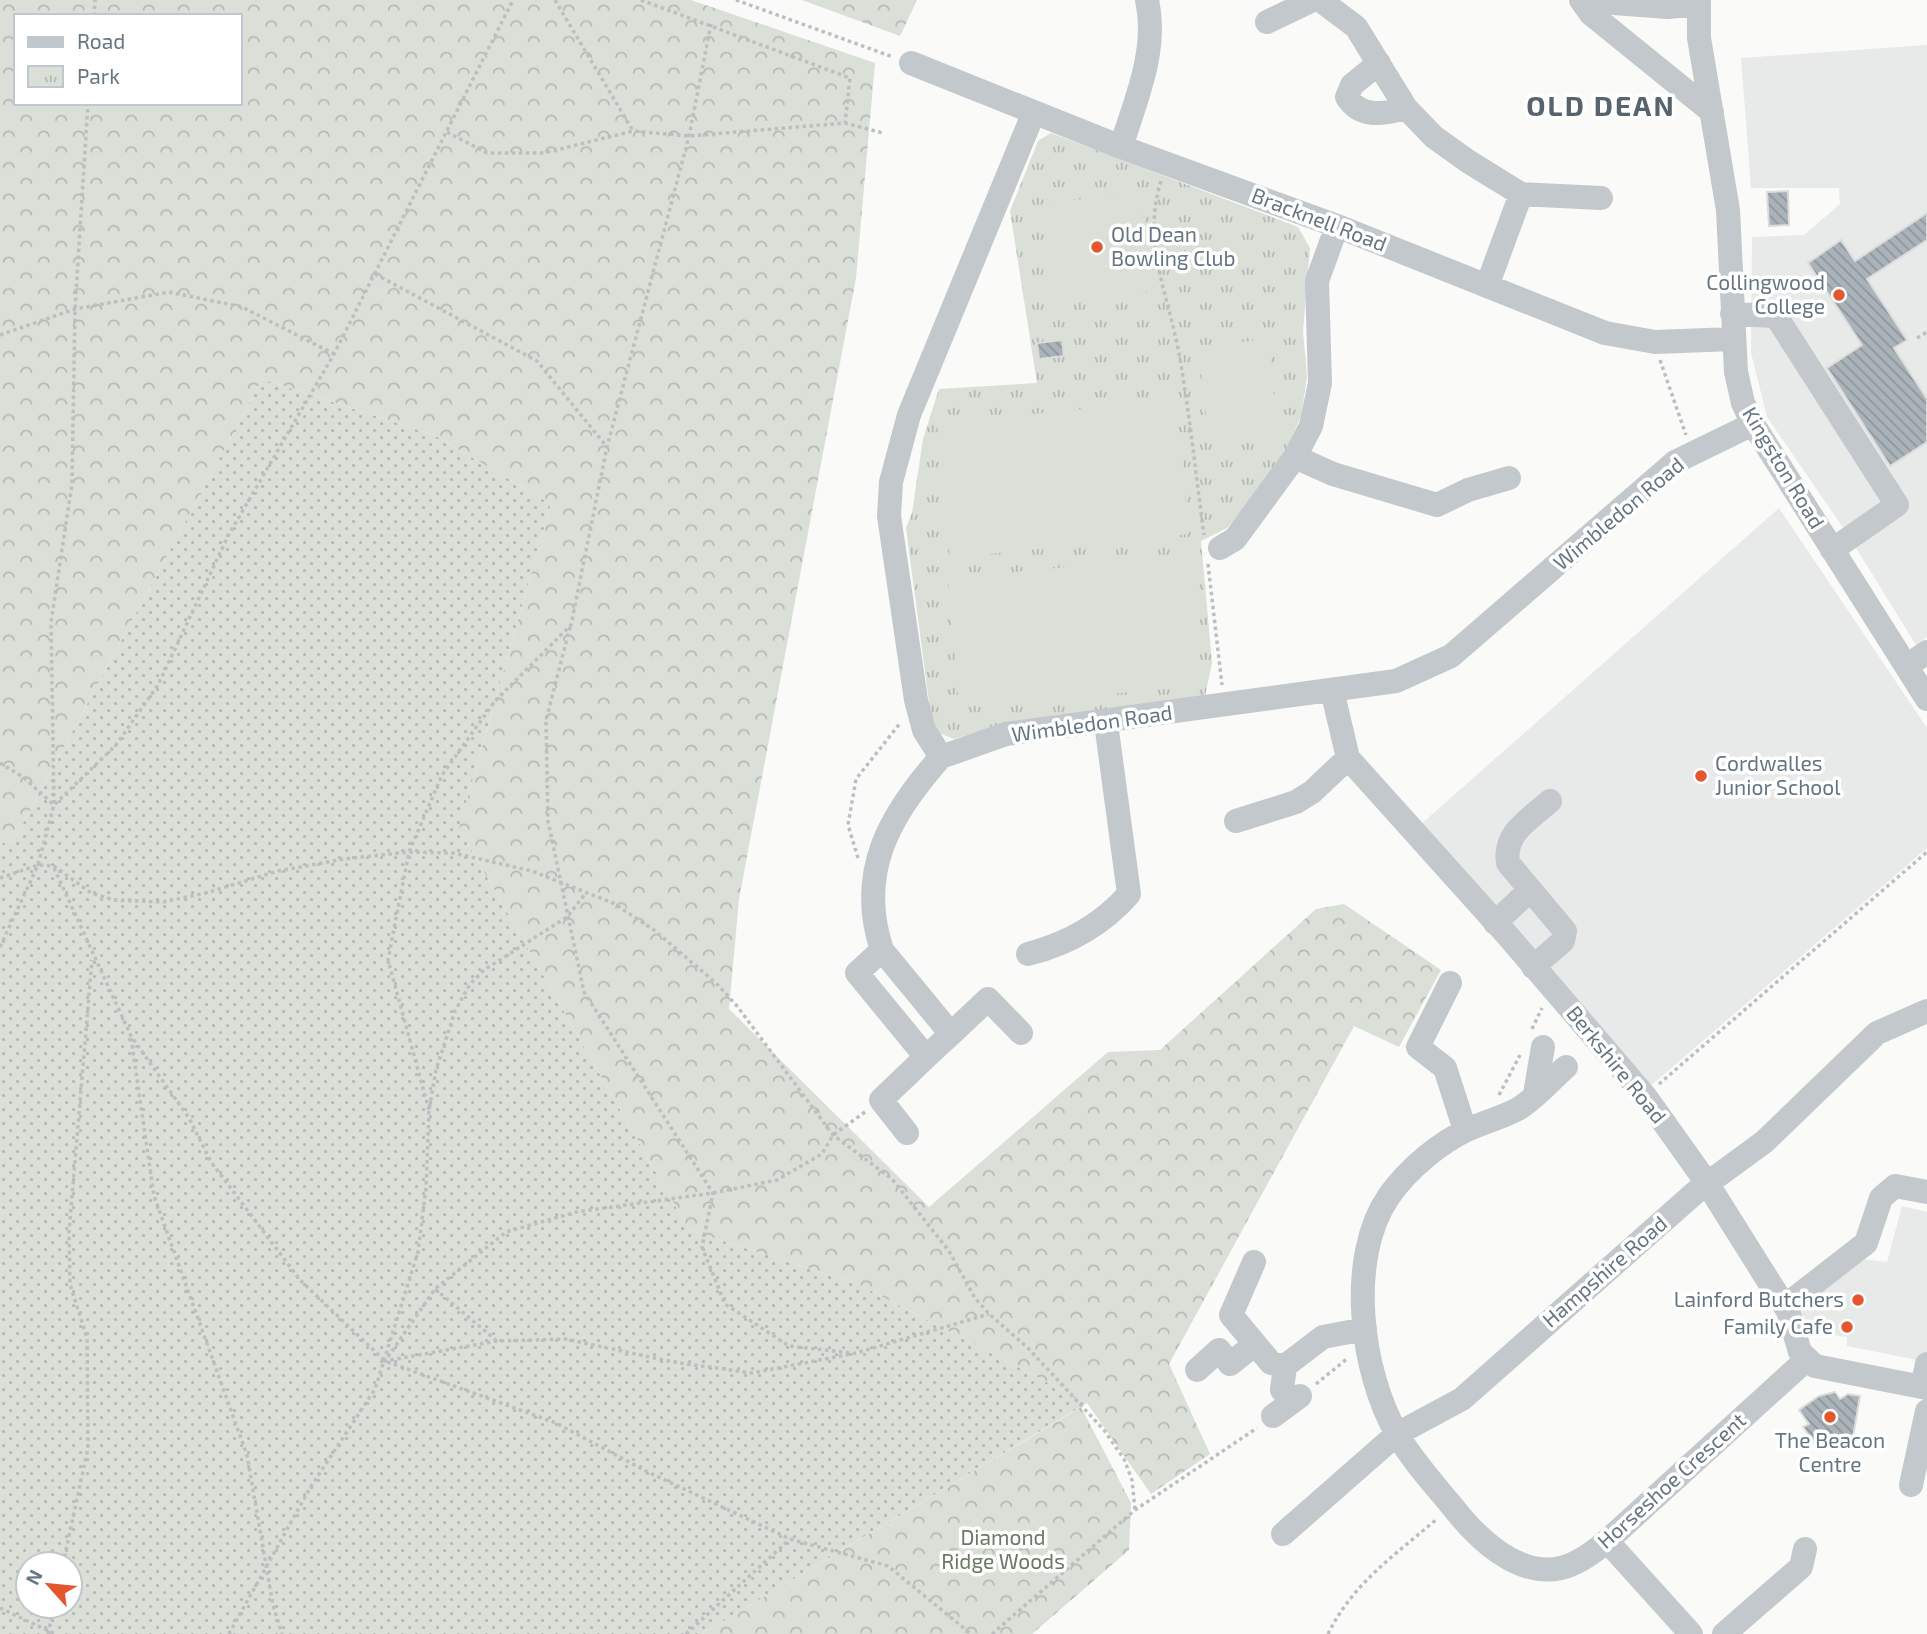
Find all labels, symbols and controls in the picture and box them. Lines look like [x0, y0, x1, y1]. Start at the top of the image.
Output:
legend [14, 14, 242, 105]
text: Road [77, 28, 125, 53]
text: Park [77, 63, 120, 88]
district label: OLD DEAN [1526, 88, 1676, 122]
street label: Bracknell Road [1249, 181, 1390, 256]
place label: Old Dean Bowling Club [1111, 221, 1235, 270]
marker: Old Dean Bowling Club [1089, 239, 1105, 255]
place label: Collingwood College [1706, 269, 1825, 318]
marker: Collingwood College [1831, 287, 1847, 303]
street label: Kingston Road [1738, 402, 1830, 533]
street label: Wimbledon Road [1548, 451, 1688, 575]
street label: Wimbledon Road [1010, 699, 1174, 746]
place label: Cordwalles Junior School [1715, 750, 1841, 799]
marker: Cordwalles Junior School [1693, 768, 1709, 784]
street label: Berkshire Road [1562, 1000, 1672, 1128]
street label: Hampshire Road [1537, 1210, 1671, 1332]
place label: Lainford Butchers [1674, 1286, 1844, 1311]
marker: Lainford Butchers [1850, 1292, 1866, 1308]
place label: Family Cafe [1723, 1313, 1833, 1338]
marker: Family Cafe [1839, 1319, 1855, 1335]
street label: Horseshoe Crescent [1592, 1407, 1750, 1553]
marker: The Beacon Centre [1822, 1409, 1838, 1425]
place label: The Beacon Centre [1775, 1427, 1885, 1476]
park label: Diamond Ridge Woods [941, 1524, 1065, 1573]
north arrow [14, 1550, 84, 1620]
text: N [20, 1566, 47, 1588]

